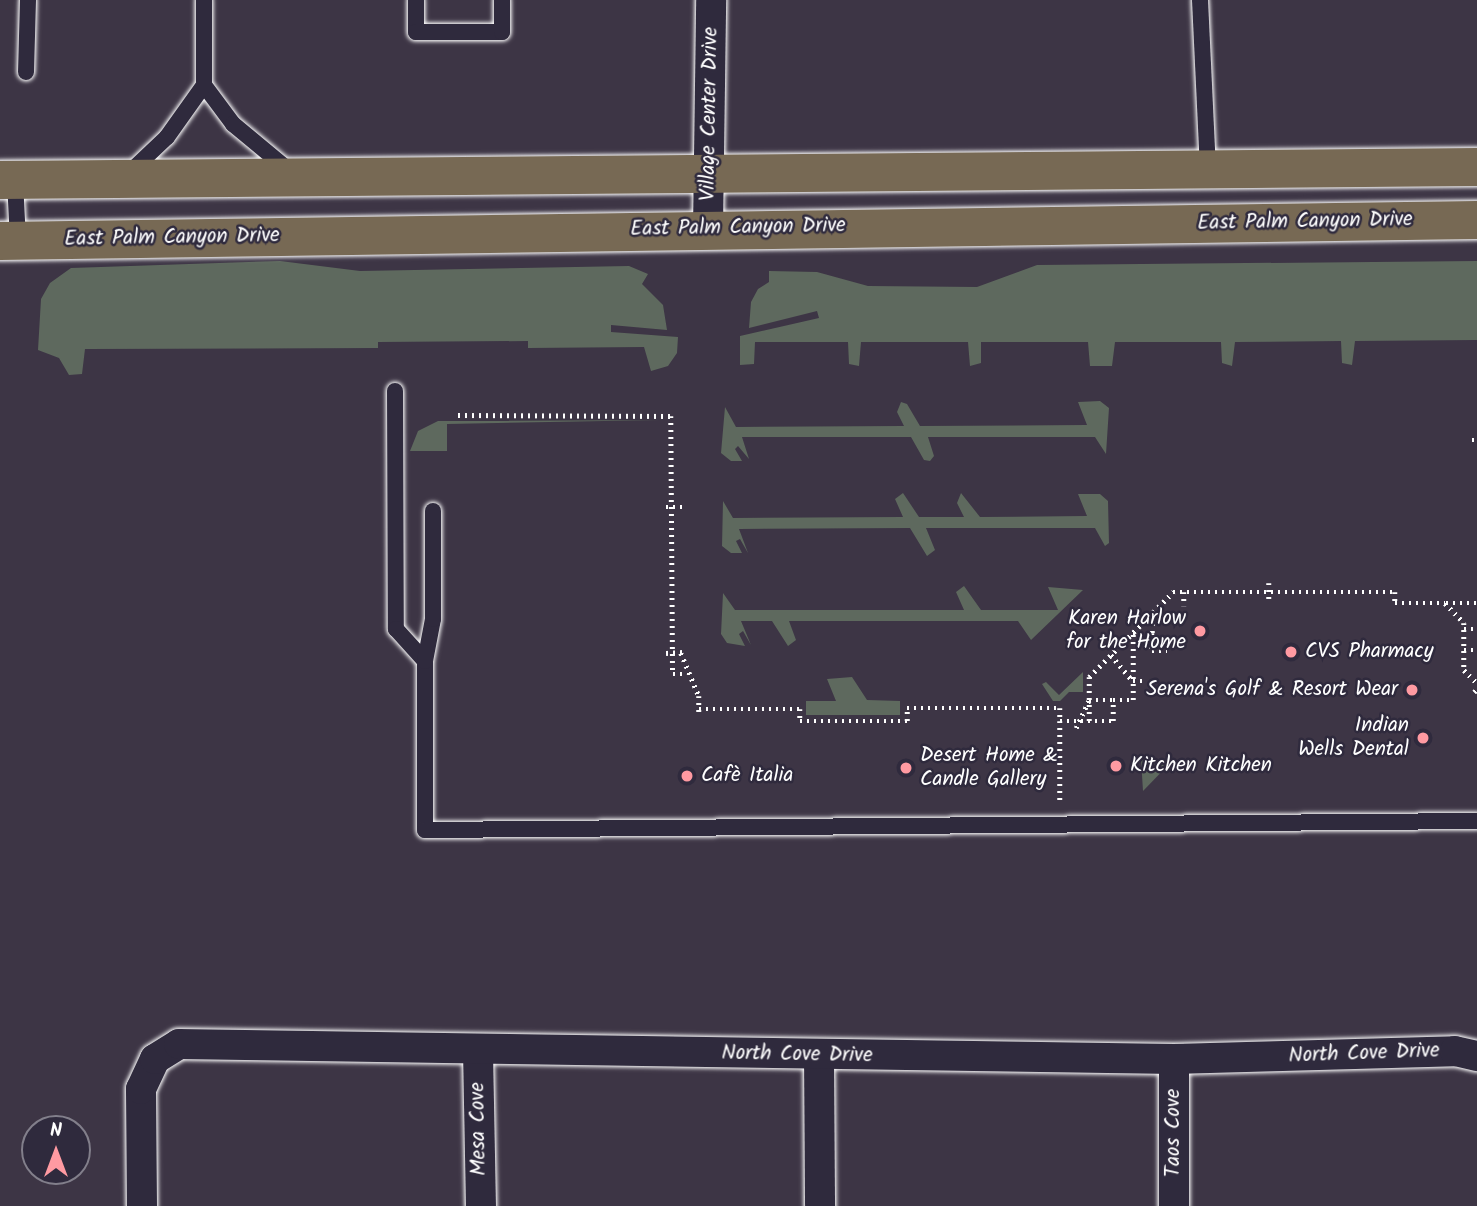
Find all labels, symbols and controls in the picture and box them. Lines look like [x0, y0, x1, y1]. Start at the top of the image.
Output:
street label: Village Center Drive [696, 27, 724, 201]
street label: East Palm Canyon Drive [1197, 208, 1413, 236]
street label: East Palm Canyon Drive [630, 214, 846, 242]
street label: East Palm Canyon Drive [64, 224, 280, 252]
place label: Karen Harlow for the Home [1066, 606, 1186, 656]
marker: Karen Harlow for the Home [1192, 623, 1208, 639]
place label: CVS Pharmacy [1305, 639, 1434, 665]
marker: CVS Pharmacy [1283, 644, 1299, 660]
place label: Serena's Golf & Resort Wear [1146, 677, 1398, 703]
marker: Serena's Golf & Resort Wear [1404, 682, 1420, 698]
place label: Indian Wells Dental [1298, 713, 1409, 763]
marker: Indian Wells Dental [1415, 730, 1431, 746]
place label: Desert Home & Candle Gallery [920, 743, 1058, 793]
place label: Kitchen Kitchen [1130, 753, 1272, 779]
marker: Kitchen Kitchen [1108, 758, 1124, 774]
marker: Desert Home & Candle Gallery [898, 760, 914, 776]
place label: Cafè Italia [701, 763, 793, 789]
marker: Cafè Italia [679, 768, 695, 784]
street label: North Cove Drive [1288, 1039, 1440, 1069]
street label: North Cove Drive [721, 1041, 873, 1069]
street label: Mesa Cove [466, 1082, 492, 1176]
street label: Taos Cove [1161, 1089, 1187, 1177]
north arrow [21, 1115, 91, 1185]
text: N [50, 1116, 62, 1146]

